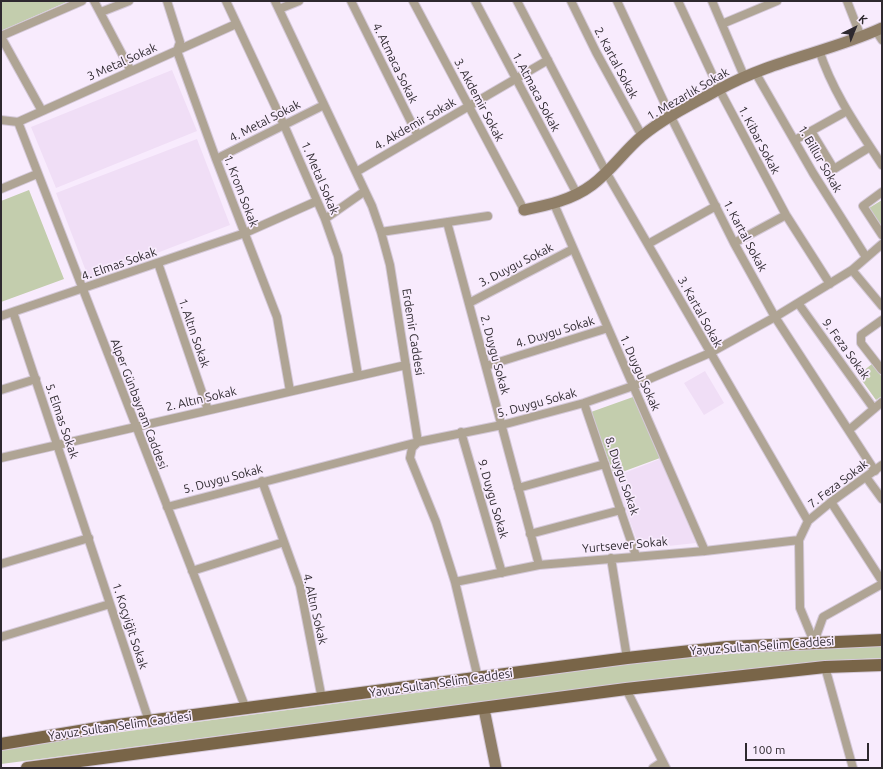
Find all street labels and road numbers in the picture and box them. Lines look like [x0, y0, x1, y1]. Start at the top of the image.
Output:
street label: 4. Atmaca Sokak [369, 20, 421, 106]
street label: 2. Kartal Sokak [591, 25, 641, 101]
street label: 3 Metal Sokak [85, 40, 159, 84]
street label: 1. Atmaca Sokak [509, 50, 563, 134]
street label: 3. Akdemir Sokak [451, 56, 507, 144]
street label: 1. Mezarlık Sokak [644, 65, 732, 123]
street label: 4. Akdemir Sokak [372, 95, 458, 153]
street label: 4. Metal Sokak [227, 97, 303, 145]
street label: 1. Kibar Sokak [735, 104, 783, 176]
street label: 1. Billur Sokak [795, 123, 845, 195]
street label: 1. Metal Sokak [298, 139, 342, 217]
street label: 1. Krom Sokak [221, 153, 261, 229]
street label: 1. Kartal Sokak [720, 198, 770, 274]
street label: 3. Duygu Sokak [476, 240, 556, 290]
street label: 4. Elmas Sokak [80, 244, 158, 284]
street label: 3. Kartal Sokak [675, 274, 725, 350]
street label: Erdemir Caddesi [399, 288, 427, 376]
street label: 1. Altın Sokak [175, 297, 213, 369]
street label: 4. Duygu Sokak [514, 313, 596, 351]
street label: 2. Duygu Sokak [477, 314, 513, 396]
street label: 9. Feza Sokak [819, 316, 873, 382]
street label: 1. Duygu Sokak [617, 333, 663, 413]
street label: Alper Günbayram Caddesi [107, 337, 171, 471]
street label: 5. Elmas Sokak [42, 382, 82, 460]
street label: 2. Altın Sokak [164, 384, 238, 414]
street label: 5. Duygu Sokak [496, 385, 578, 421]
street label: 8. Duygu Sokak [602, 435, 642, 517]
street label: 7. Feza Sokak [805, 457, 871, 511]
street label: 9. Duygu Sokak [475, 458, 511, 540]
street label: 5. Duygu Sokak [182, 461, 264, 497]
street label: Yurtsever Sokak [582, 534, 668, 556]
street label: 4. Altın Sokak [300, 572, 330, 646]
street label: 1. Koçyiğit Sokak [109, 581, 151, 671]
street label: Yavuz Sultan Selim Caddesi [689, 634, 835, 658]
street label: Yavuz Sultan Selim Caddesi [368, 666, 514, 700]
street label: Yavuz Sultan Selim Caddesi [47, 709, 193, 743]

